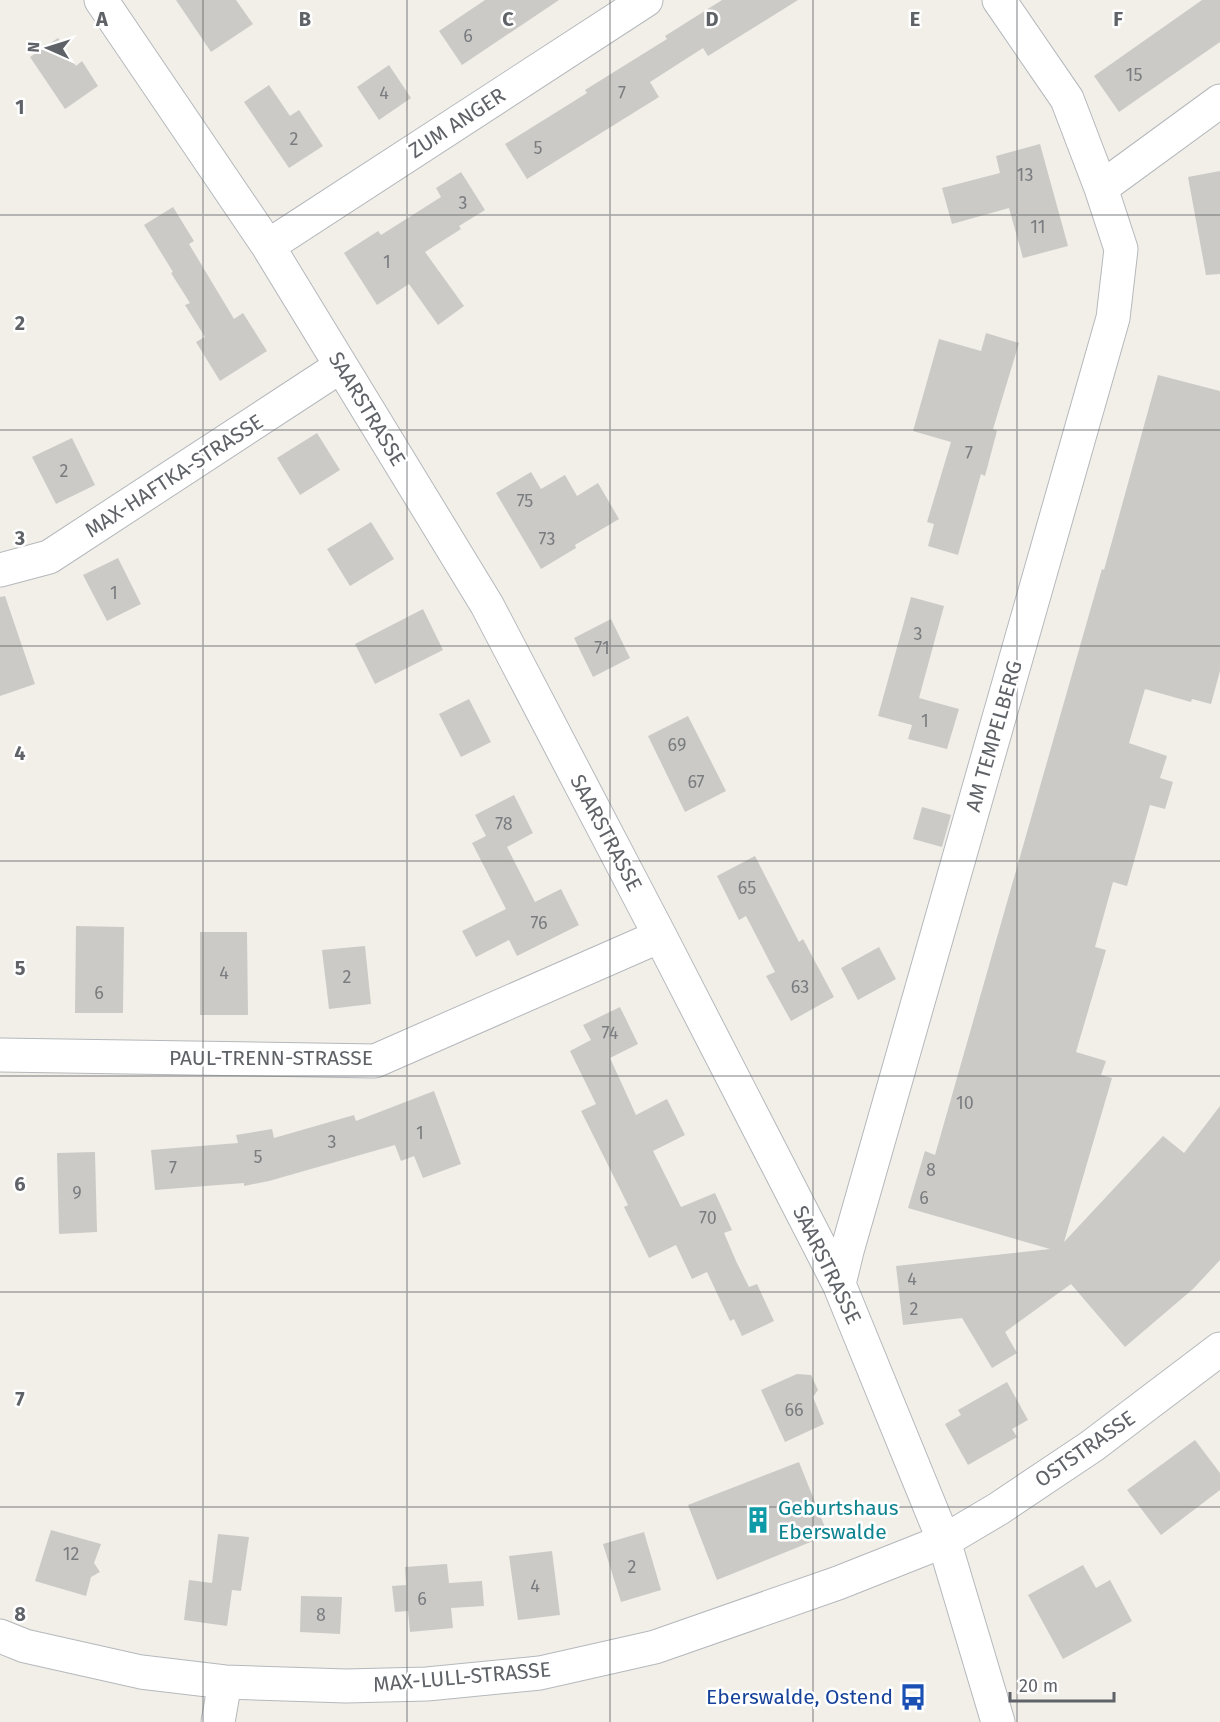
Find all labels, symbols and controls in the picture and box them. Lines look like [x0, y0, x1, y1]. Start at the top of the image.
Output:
text: A [95, 7, 109, 31]
text: B [299, 7, 311, 31]
text: C [502, 7, 514, 31]
text: D [705, 7, 719, 31]
text: E [910, 7, 920, 31]
text: F [1113, 7, 1123, 31]
north arrow [18, 18, 78, 78]
house number: 6 [463, 25, 473, 47]
text: N [24, 41, 43, 53]
house number: 15 [1126, 64, 1142, 86]
house number: 4 [379, 82, 389, 104]
street label: ZUM ANGER [404, 82, 511, 164]
house number: 7 [618, 82, 626, 104]
text: 1 [15, 95, 25, 119]
house number: 2 [290, 128, 299, 150]
house number: 5 [533, 137, 543, 159]
house number: 13 [1017, 164, 1033, 186]
house number: 3 [459, 192, 467, 214]
house number: 11 [1030, 216, 1046, 238]
house number: 1 [383, 251, 391, 273]
text: 2 [15, 311, 25, 335]
street label: SAARSTRASSE [323, 347, 411, 471]
street label: MAX-HAFTKA-STRASSE [80, 409, 268, 543]
house number: 7 [965, 442, 973, 464]
house number: 2 [60, 460, 69, 482]
house number: 75 [517, 490, 533, 512]
text: 3 [14, 526, 25, 550]
house number: 73 [539, 528, 555, 550]
house number: 1 [110, 582, 118, 604]
house number: 3 [914, 623, 922, 645]
house number: 71 [594, 637, 610, 659]
street label: AM TEMPELBERG [960, 657, 1028, 815]
house number: 1 [921, 710, 929, 732]
house number: 69 [668, 734, 686, 756]
text: 4 [14, 741, 26, 765]
street label: SAARSTRASSE [564, 770, 648, 896]
house number: 67 [687, 771, 705, 793]
house number: 78 [495, 813, 513, 835]
house number: 65 [738, 877, 756, 899]
house number: 76 [530, 912, 548, 934]
text: 5 [15, 956, 26, 980]
house number: 4 [219, 962, 229, 984]
house number: 2 [343, 966, 352, 988]
house number: 63 [791, 976, 809, 998]
house number: 6 [94, 982, 104, 1004]
house number: 74 [602, 1022, 619, 1044]
street label: PAUL-TRENN-STRASSE [169, 1045, 373, 1071]
house number: 10 [956, 1092, 974, 1114]
house number: 1 [416, 1122, 424, 1144]
house number: 3 [328, 1131, 336, 1153]
house number: 5 [253, 1146, 263, 1168]
house number: 7 [169, 1157, 177, 1179]
house number: 8 [926, 1159, 936, 1181]
text: 6 [14, 1172, 26, 1196]
house number: 9 [72, 1182, 82, 1204]
house number: 6 [919, 1187, 929, 1209]
street label: SAARSTRASSE [787, 1202, 867, 1328]
house number: 70 [699, 1207, 717, 1229]
house number: 4 [907, 1268, 917, 1290]
house number: 2 [910, 1298, 919, 1320]
text: 7 [15, 1387, 25, 1411]
house number: 66 [784, 1399, 804, 1421]
street label: OSTSTRASSE [1030, 1405, 1140, 1493]
place label: Geburtshaus Eberswalde [778, 1495, 899, 1545]
building icon: Geburtshaus Eberswalde [743, 1505, 773, 1535]
house number: 12 [63, 1543, 79, 1565]
house number: 2 [628, 1556, 637, 1578]
house number: 4 [530, 1575, 540, 1597]
house number: 6 [417, 1588, 427, 1610]
text: 8 [14, 1602, 26, 1626]
house number: 8 [316, 1604, 326, 1626]
street label: MAX-LULL-STRASSE [372, 1656, 552, 1698]
scale bar [1010, 1665, 1114, 1703]
text: 20 m [1019, 1675, 1058, 1697]
bus stop icon: Eberswalde, Ostend [898, 1682, 928, 1712]
place label: Eberswalde, Ostend [706, 1684, 893, 1710]

